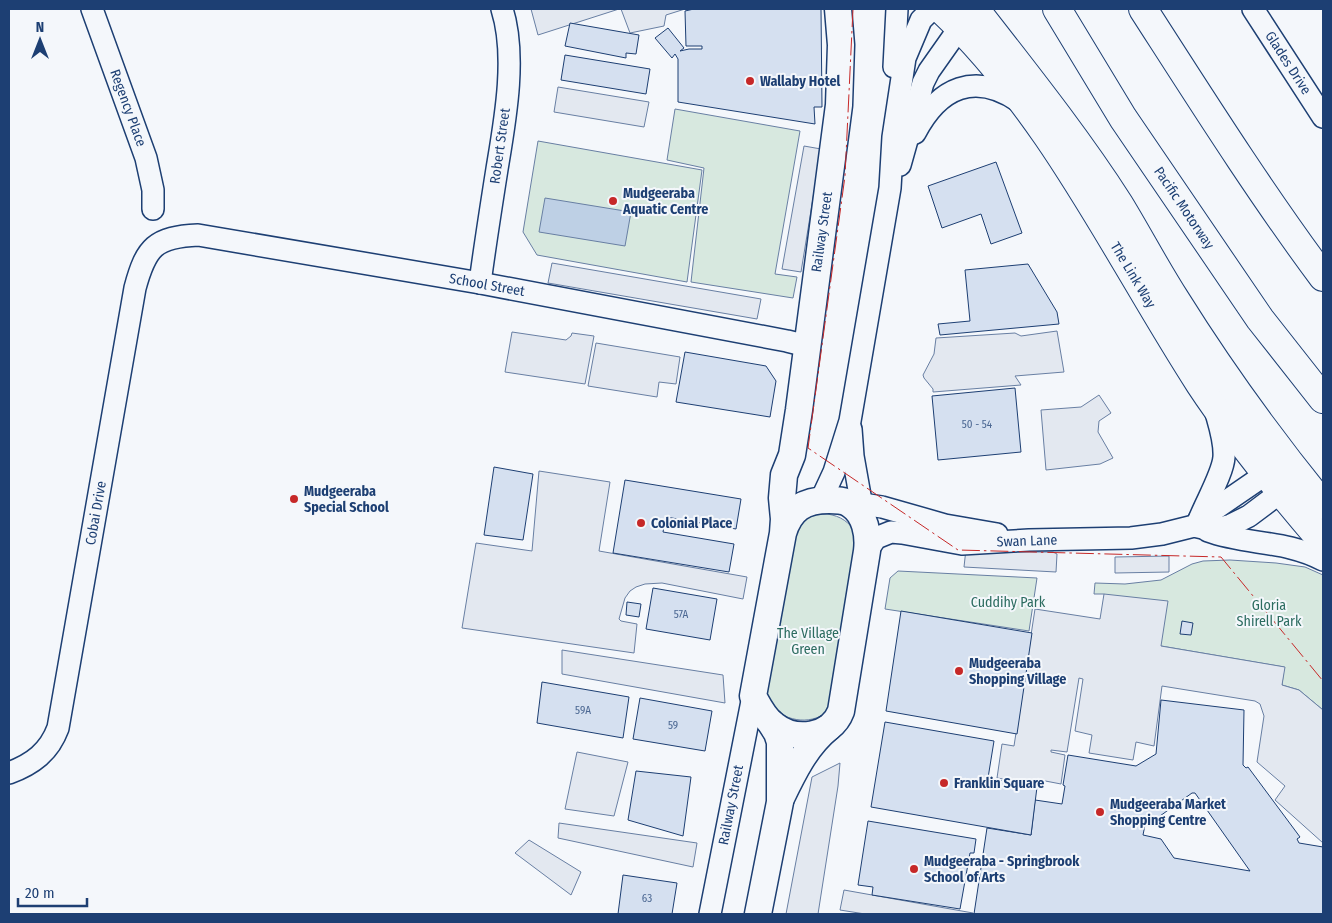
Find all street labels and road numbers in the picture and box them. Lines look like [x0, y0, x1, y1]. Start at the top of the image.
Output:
street label: Glades Drive [1261, 28, 1315, 98]
street label: Regency Place [106, 67, 150, 149]
street label: Robert Street [486, 107, 514, 185]
street label: Pacific Motorway [1150, 164, 1218, 253]
street label: Railway Street [808, 190, 836, 273]
street label: The Link Way [1107, 239, 1160, 312]
street label: School Street [448, 270, 527, 300]
street label: Cobai Drive [82, 480, 110, 546]
street label: Swan Lane [996, 531, 1058, 551]
street label: Railway Street [715, 763, 747, 846]

